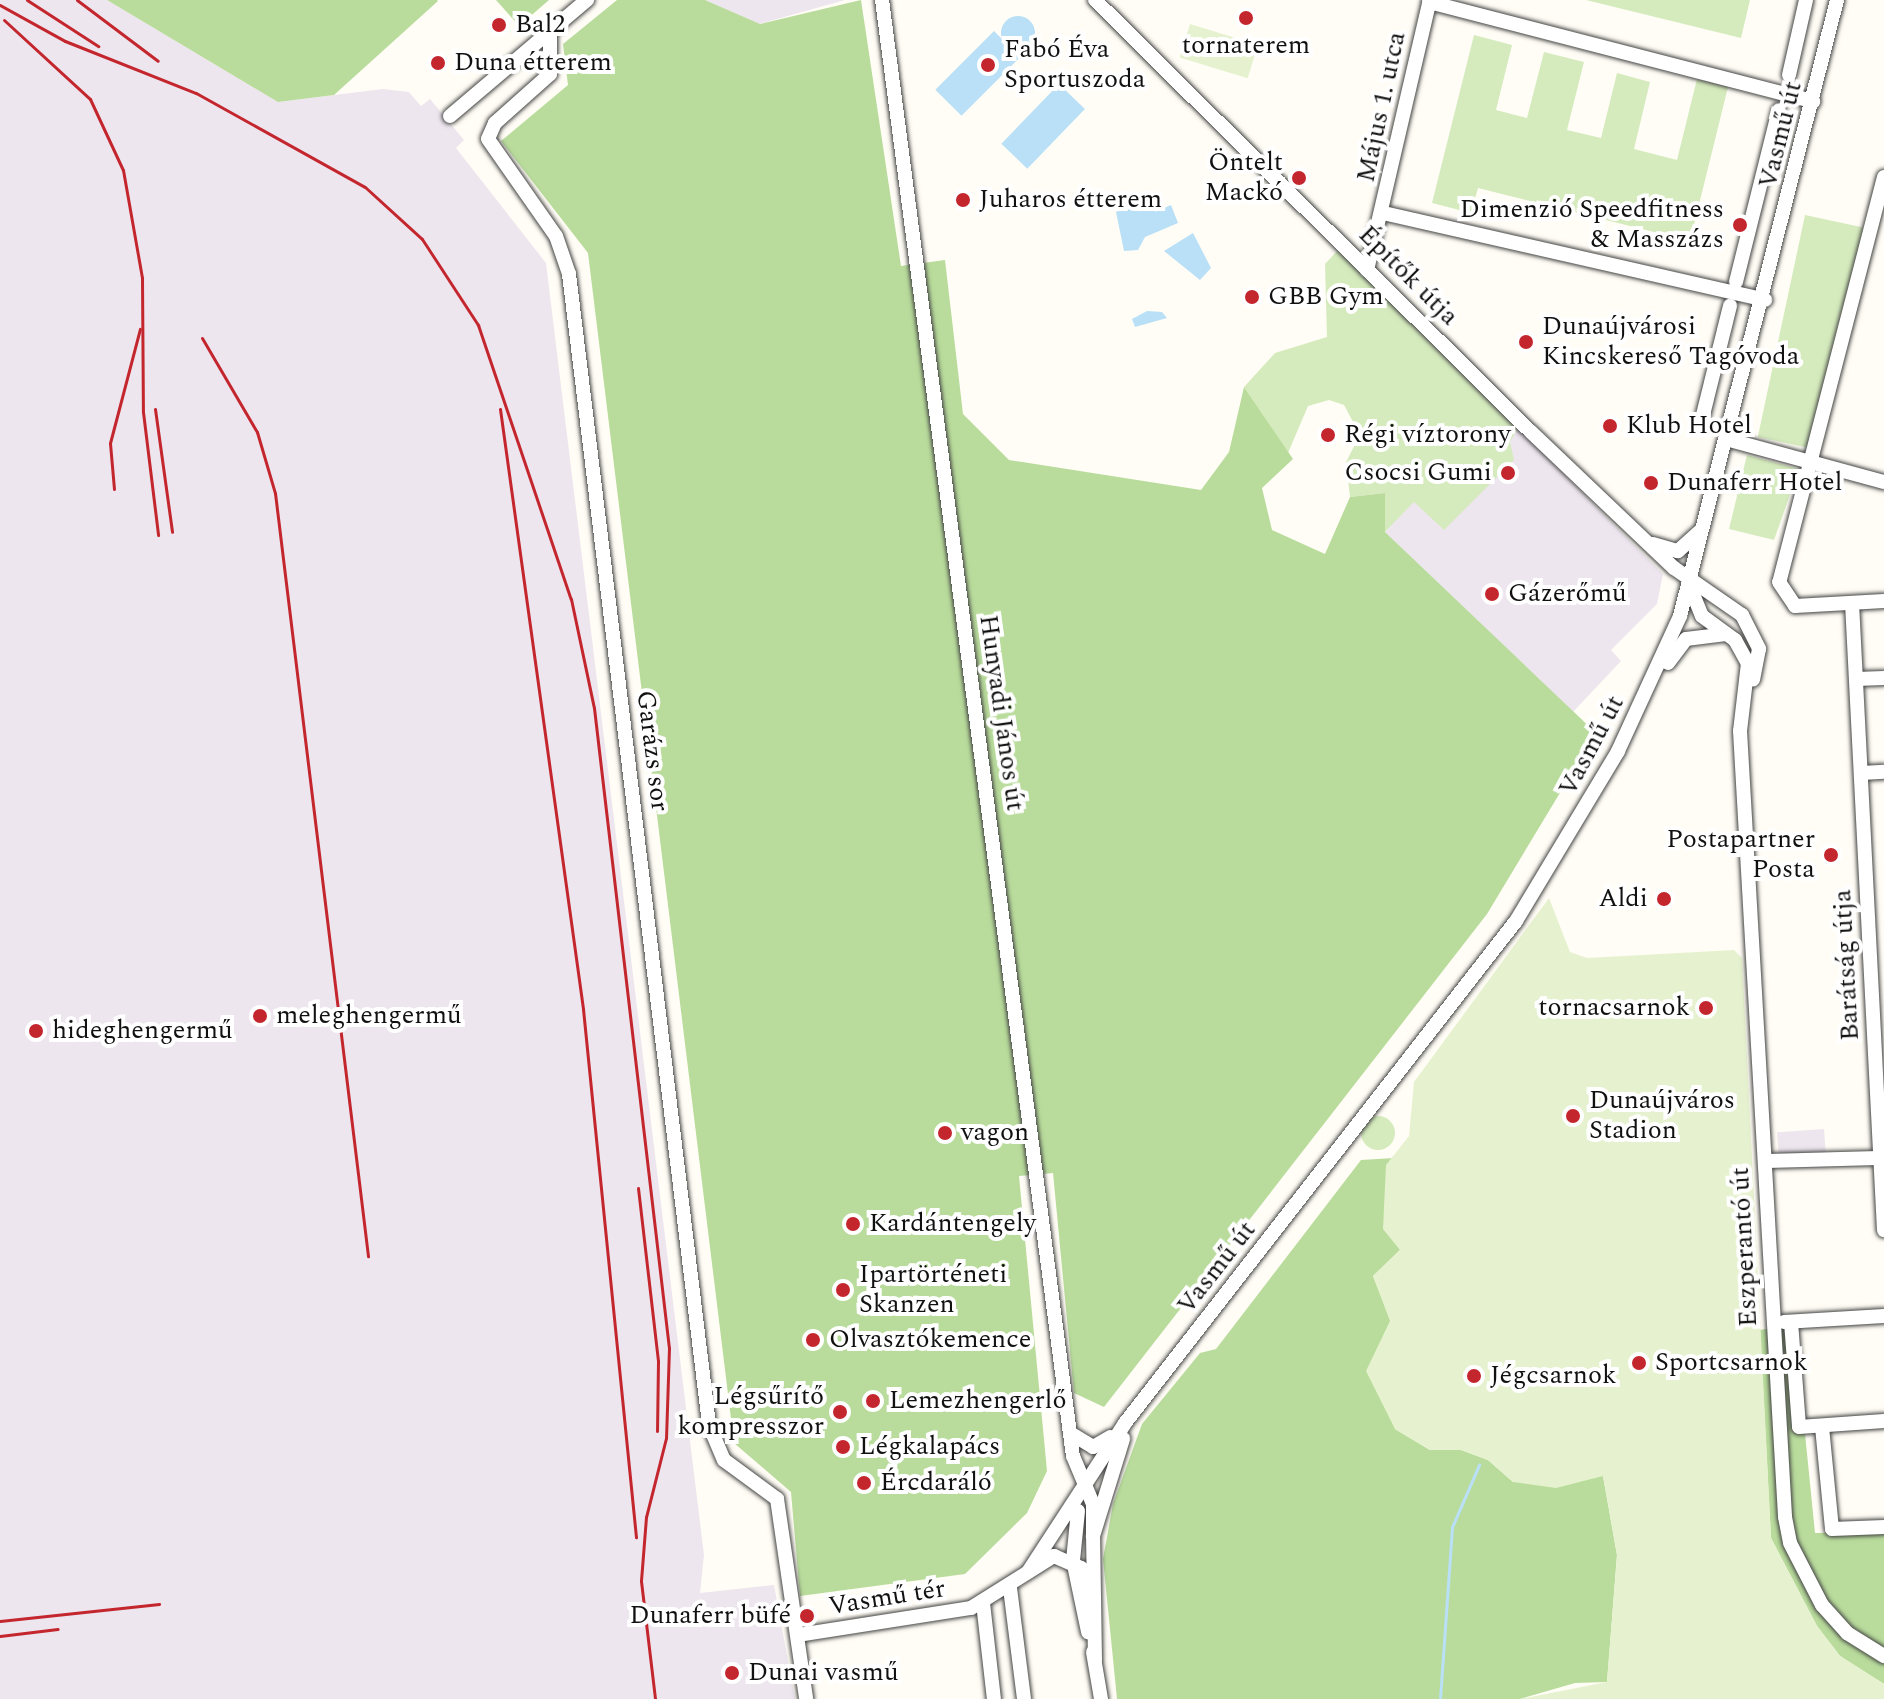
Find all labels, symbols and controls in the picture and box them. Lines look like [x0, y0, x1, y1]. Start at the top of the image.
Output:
place label: Bal2 [515, 9, 565, 41]
marker: tornaterem [1237, 9, 1255, 27]
marker: Bal2 [490, 16, 508, 34]
street label: Május 1. utca [1351, 29, 1413, 185]
place label: tornaterem [1182, 30, 1310, 62]
place label: Fabó Éva Sportuszoda [1004, 34, 1145, 96]
place label: Duna étterem [454, 47, 612, 79]
marker: Duna étterem [429, 54, 447, 72]
marker: Fabó Éva Sportuszoda [979, 56, 997, 74]
street label: Vasmű út [1753, 78, 1809, 192]
place label: Öntelt Mackó [1205, 147, 1283, 208]
marker: Öntelt Mackó [1290, 169, 1308, 187]
place label: Juharos étterem [979, 184, 1162, 216]
marker: Juharos étterem [954, 191, 972, 209]
place label: Dimenzió Speedfitness & Masszázs [1460, 194, 1724, 256]
marker: Dimenzió Speedfitness & Masszázs [1731, 216, 1749, 234]
street label: Építők útja [1351, 219, 1465, 333]
place label: GBB Gym [1268, 281, 1383, 313]
marker: GBB Gym [1243, 288, 1261, 306]
place label: Dunaújvárosi Kincskereső Tagóvoda [1542, 311, 1800, 372]
marker: Dunaújvárosi Kincskereső Tagóvoda [1517, 333, 1535, 351]
place label: Klub Hotel [1626, 410, 1752, 442]
marker: Klub Hotel [1601, 417, 1619, 435]
place label: Régi víztorony [1344, 419, 1511, 451]
marker: Régi víztorony [1319, 426, 1337, 444]
place label: Csocsi Gumi [1344, 457, 1492, 489]
marker: Csocsi Gumi [1499, 464, 1517, 482]
place label: Dunaferr Hotel [1667, 467, 1842, 499]
marker: Dunaferr Hotel [1642, 474, 1660, 492]
place label: Gázerőmű [1508, 578, 1627, 610]
marker: Gázerőmű [1483, 585, 1501, 603]
street label: Hunyadi János út [972, 613, 1030, 813]
street label: Garázs sor [629, 689, 675, 813]
street label: Vasmű út [1553, 691, 1631, 801]
place label: Postapartner Posta [1667, 824, 1815, 886]
marker: Postapartner Posta [1822, 846, 1840, 864]
place label: Aldi [1598, 883, 1648, 915]
street label: Barátság útja [1827, 889, 1867, 1041]
marker: Aldi [1655, 890, 1673, 908]
place label: tornacsarnok [1538, 992, 1690, 1024]
marker: tornacsarnok [1697, 999, 1715, 1017]
place label: meleghengermű [276, 1000, 462, 1032]
marker: meleghengermű [251, 1007, 269, 1025]
place label: hideghengermű [52, 1015, 233, 1047]
marker: hideghengermű [27, 1022, 45, 1040]
place label: Dunaújváros Stadion [1589, 1085, 1735, 1146]
marker: Dunaújváros Stadion [1564, 1107, 1582, 1125]
place label: vagon [961, 1117, 1029, 1149]
marker: vagon [936, 1124, 954, 1142]
street label: Eszperantó út [1725, 1166, 1765, 1328]
place label: Kardántengely [869, 1208, 1036, 1240]
marker: Kardántengely [844, 1215, 862, 1233]
street label: Vasmű út [1171, 1215, 1263, 1321]
place label: Ipartörténeti Skanzen [859, 1259, 1007, 1320]
marker: Ipartörténeti Skanzen [834, 1281, 852, 1299]
place label: Olvasztókemence [829, 1324, 1031, 1356]
marker: Olvasztókemence [804, 1331, 822, 1349]
place label: Sportcsarnok [1655, 1347, 1808, 1379]
marker: Sportcsarnok [1630, 1354, 1648, 1372]
place label: Jégcsarnok [1490, 1360, 1617, 1392]
marker: Jégcsarnok [1465, 1367, 1483, 1385]
place label: Légsűrítő kompresszor [677, 1381, 824, 1442]
place label: Lemezhengerlő [889, 1385, 1066, 1417]
marker: Lemezhengerlő [864, 1392, 882, 1410]
marker: Légsűrítő kompresszor [831, 1403, 849, 1421]
place label: Légkalapács [859, 1431, 1000, 1463]
marker: Légkalapács [834, 1438, 852, 1456]
place label: Ércdaráló [880, 1467, 992, 1499]
marker: Ércdaráló [855, 1474, 873, 1492]
street label: Vasmű tér [827, 1573, 947, 1623]
place label: Dunaferr büfé [630, 1600, 791, 1632]
marker: Dunaferr büfé [798, 1607, 816, 1625]
place label: Dunai vasmű [748, 1657, 898, 1689]
marker: Dunai vasmű [723, 1664, 741, 1682]

